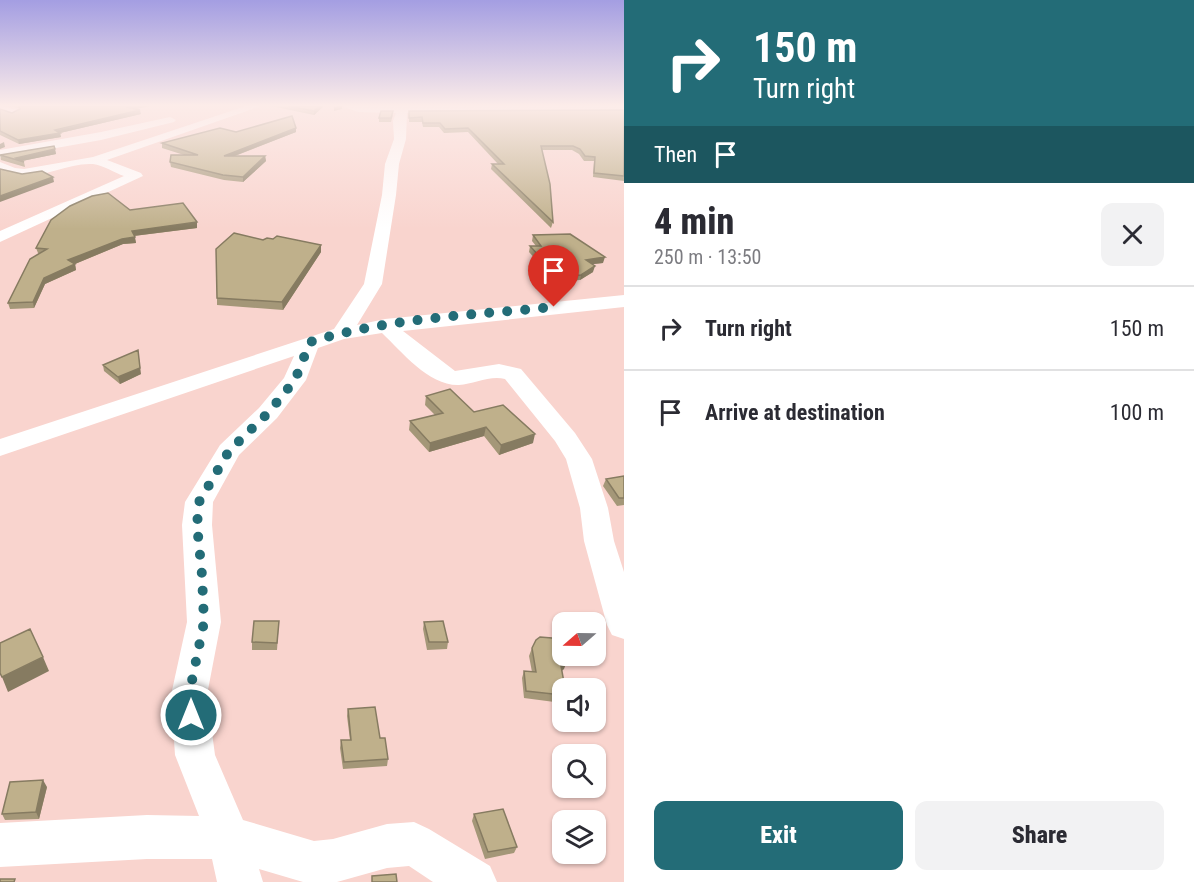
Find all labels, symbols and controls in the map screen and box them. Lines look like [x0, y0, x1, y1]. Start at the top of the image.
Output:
text: 150 m [753, 23, 858, 72]
icon: right [654, 24, 732, 102]
text: Turn right [753, 73, 855, 105]
icon: arrive [709, 138, 742, 171]
text: Then [654, 142, 697, 167]
text: 4 min [654, 201, 734, 243]
button: close [1101, 203, 1164, 266]
pin [528, 245, 579, 307]
text: 250 m · 13:50 [654, 245, 761, 269]
icon: arrive [537, 254, 570, 287]
icon: right [654, 312, 687, 345]
text: Turn right [705, 316, 792, 341]
text: 150 m [1110, 316, 1164, 341]
icon: arrive [654, 396, 687, 429]
text: Arrive at destination [705, 400, 885, 425]
text: 100 m [1110, 400, 1164, 425]
north arrow [552, 612, 606, 666]
map controls [552, 612, 606, 864]
button: sound [552, 678, 606, 732]
position arrow [159, 683, 223, 747]
button: search [552, 744, 606, 798]
button: Exit [654, 801, 903, 870]
button: Share [915, 801, 1164, 870]
button: layers [552, 810, 606, 864]

